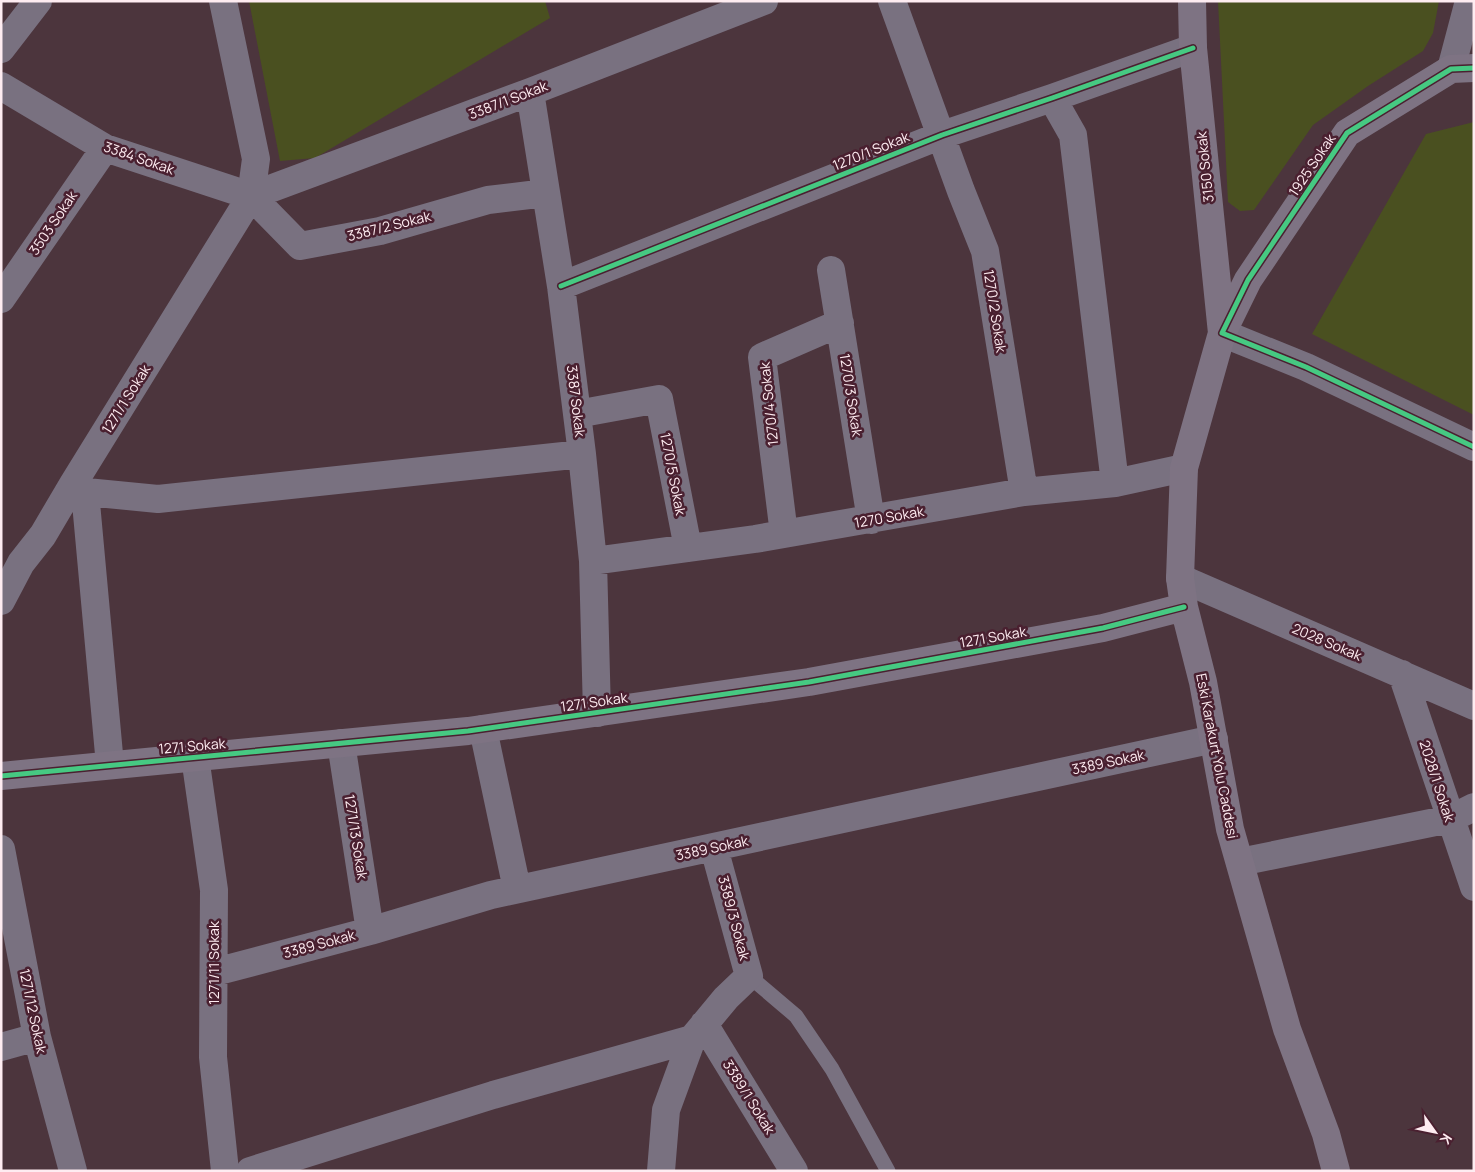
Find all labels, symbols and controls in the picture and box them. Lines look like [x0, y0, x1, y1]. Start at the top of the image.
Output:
street label: 3387/1 Sokak [466, 75, 551, 123]
street label: 1270/1 Sokak [830, 126, 913, 175]
street label: 1925 Sokak [1284, 129, 1340, 200]
street label: 3150 Sokak [1191, 130, 1218, 203]
street label: 3384 Sokak [101, 137, 178, 179]
street label: 3503 Sokak [24, 186, 82, 258]
street label: 3387/2 Sokak [345, 206, 434, 245]
street label: 1270/2 Sokak [980, 268, 1012, 355]
street label: 1270/3 Sokak [836, 352, 868, 439]
street label: 1271/1 Sokak [97, 360, 155, 437]
street label: 1270/4 Sokak [755, 360, 782, 447]
street label: 3387 Sokak [563, 364, 590, 439]
street label: 1270/5 Sokak [656, 431, 691, 518]
street label: 1270 Sokak [853, 501, 926, 532]
street label: 2028 Sokak [1289, 618, 1366, 665]
street label: 1271 Sokak [958, 621, 1029, 652]
street label: Eski Karakurt Yolu Caddesi [1192, 672, 1243, 840]
street label: 1271 Sokak [559, 687, 630, 716]
street label: 1271 Sokak [158, 733, 227, 758]
street label: 2028/1 Sokak [1415, 738, 1460, 825]
street label: 3389 Sokak [1070, 744, 1147, 778]
street label: 1271/13 Sokak [340, 793, 373, 882]
street label: 3389 Sokak [674, 830, 751, 864]
street label: 3389/3 Sokak [714, 873, 755, 963]
street label: 1271/11 Sokak [204, 920, 223, 1005]
street label: 3389 Sokak [281, 925, 358, 962]
street label: 1271/12 Sokak [15, 967, 52, 1056]
street label: 3389/1 Sokak [719, 1056, 780, 1139]
north arrow [1410, 1107, 1460, 1157]
text: K [1435, 1130, 1457, 1149]

